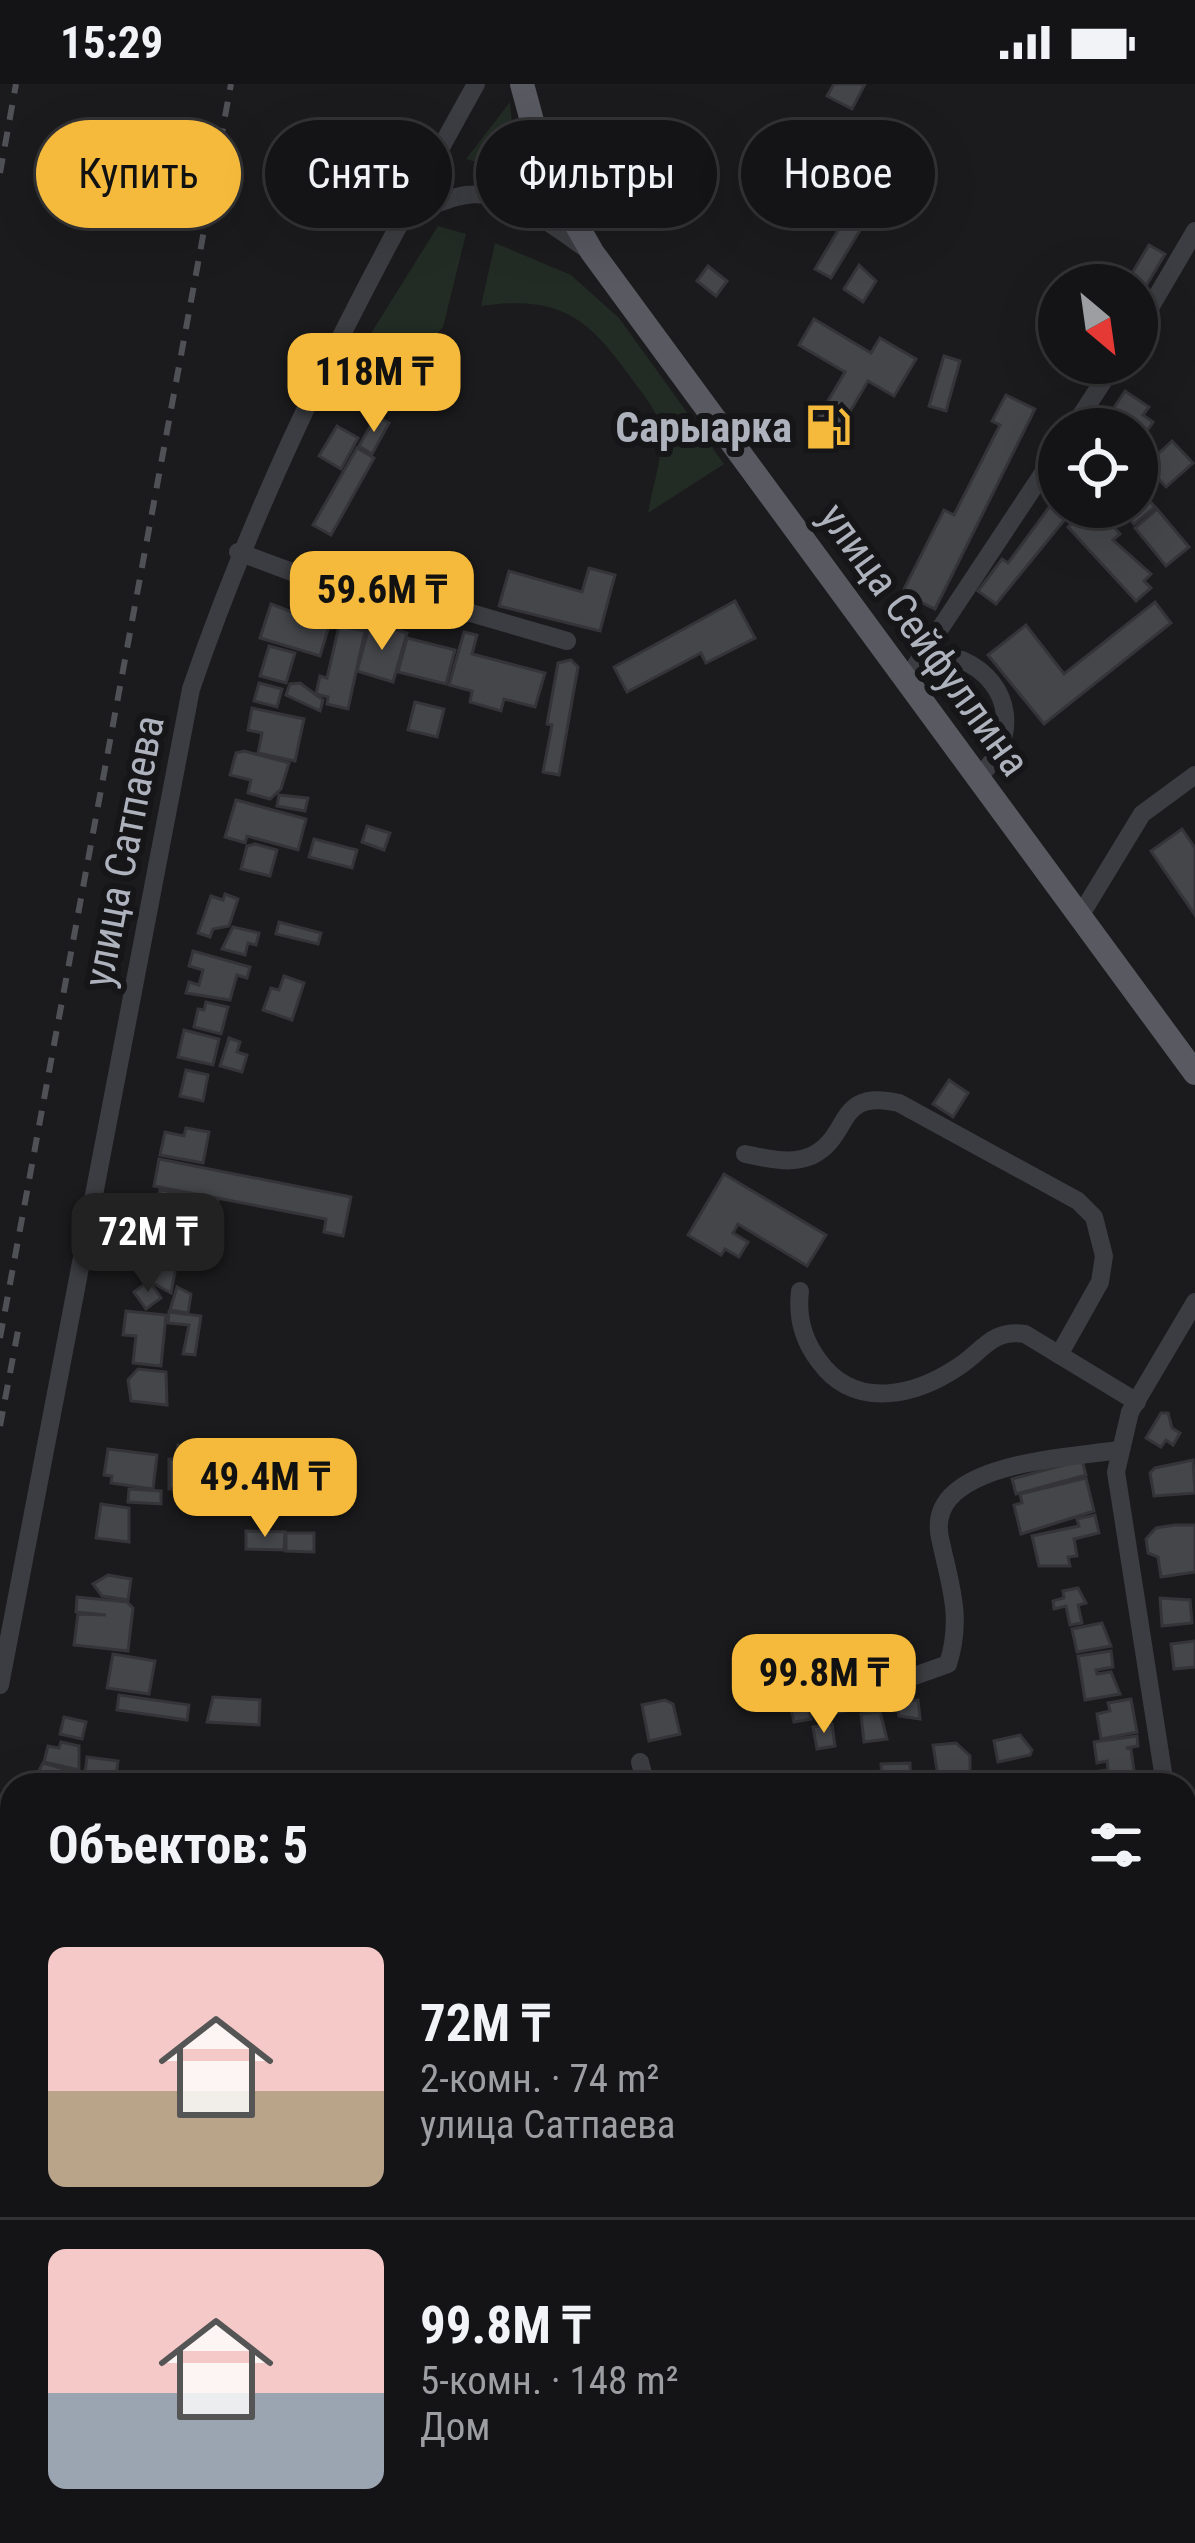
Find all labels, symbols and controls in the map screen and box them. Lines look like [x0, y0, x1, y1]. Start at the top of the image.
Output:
text: 15:29 [60, 16, 163, 69]
chip: Купить [36, 120, 241, 228]
chip: Снять [265, 120, 452, 228]
chip: Фильтры [476, 120, 717, 228]
chip: Новое [741, 120, 935, 228]
north arrow [1038, 264, 1158, 384]
map controls [1038, 264, 1158, 528]
pin: 118M ₸ [276, 333, 472, 435]
text: 118M ₸ [315, 349, 434, 395]
fuel station icon: Сарыарка [803, 402, 853, 452]
place label: Сарыарка [615, 403, 792, 452]
button: locate [1038, 408, 1158, 528]
street label: улица Сейфуллина [809, 494, 1040, 785]
pin: 59.6M ₸ [271, 551, 493, 653]
text: 59.6M ₸ [317, 567, 447, 613]
street label: улица Сатпаева [73, 711, 174, 991]
pin: 72M ₸ [64, 1193, 232, 1295]
text: 72M ₸ [98, 1209, 198, 1255]
pin: 49.4M ₸ [154, 1438, 376, 1540]
text: 49.4M ₸ [200, 1454, 330, 1500]
pin: 99.8M ₸ [713, 1634, 935, 1736]
text: 99.8M ₸ [759, 1650, 889, 1696]
icon: filters [1083, 1812, 1149, 1878]
text: Объектов: 5 [48, 1816, 308, 1875]
text: 72M ₸ [420, 1994, 550, 2053]
icon: home [144, 1995, 288, 2139]
text: 2-комн. · 74 m² [420, 2056, 659, 2102]
text: улица Сатпаева [420, 2102, 676, 2148]
text: 99.8M ₸ [420, 2296, 590, 2355]
icon: home [144, 2297, 288, 2441]
text: 5-комн. · 148 m² [420, 2358, 679, 2404]
text: Дом [420, 2404, 491, 2450]

